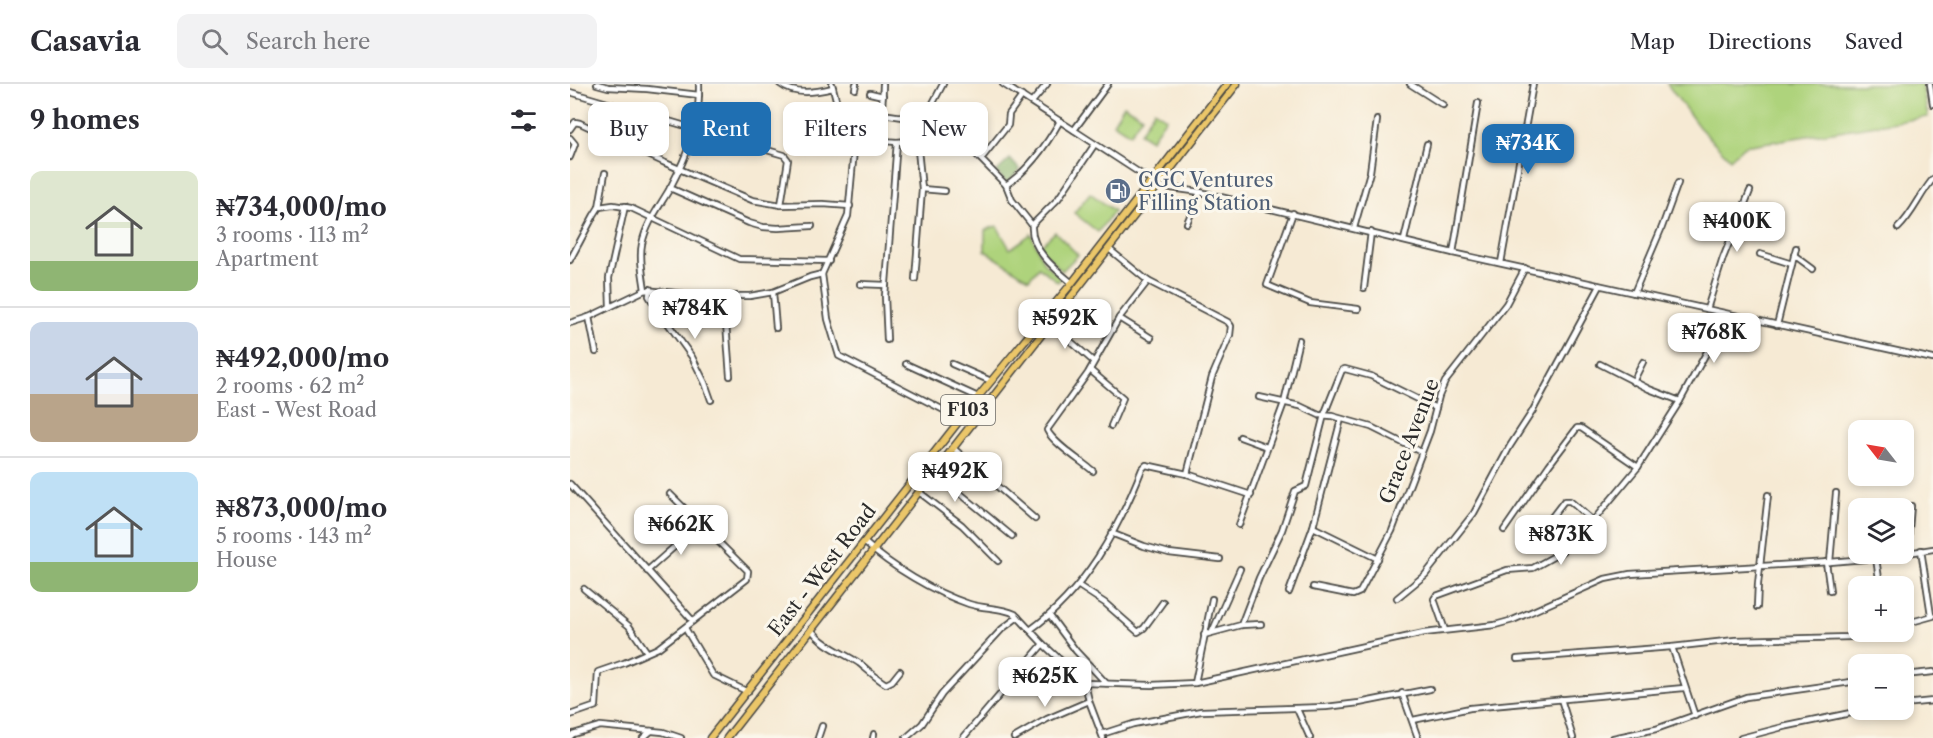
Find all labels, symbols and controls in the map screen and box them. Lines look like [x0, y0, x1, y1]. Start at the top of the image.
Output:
search box [177, 14, 597, 68]
text: Casavia [30, 24, 141, 58]
icon: search [198, 25, 231, 58]
text: Search here [246, 28, 370, 55]
text: Map [1630, 29, 1675, 54]
text: Directions [1708, 29, 1812, 54]
text: Saved [1845, 29, 1903, 54]
chip: Buy [588, 102, 669, 156]
chip: Rent [681, 102, 771, 156]
chip: Filters [783, 102, 888, 156]
chip: New [900, 102, 988, 156]
text: 9 homes [30, 104, 140, 136]
icon: filters [507, 104, 540, 137]
pin: ₦734K [1486, 124, 1570, 175]
text: ₦734K [1496, 131, 1560, 155]
place label: CGC Ventures Filling Station [1138, 168, 1273, 215]
fuel station icon: CGC Ventures Filling Station [1103, 176, 1133, 206]
text: ₦734,000/mo [216, 191, 387, 223]
icon: home [78, 195, 150, 267]
pin: ₦400K [1695, 202, 1779, 253]
text: ₦400K [1703, 209, 1771, 233]
text: 3 rooms · 113 m² [216, 223, 369, 247]
text: Apartment [216, 247, 319, 271]
pin: ₦784K [653, 289, 737, 340]
text: ₦784K [662, 296, 728, 320]
pin: ₦592K [1023, 299, 1107, 350]
text: ₦592K [1032, 306, 1098, 330]
pin: ₦768K [1672, 313, 1756, 364]
text: ₦768K [1682, 320, 1746, 344]
text: ₦492,000/mo [216, 342, 389, 374]
icon: home [78, 346, 150, 418]
text: 2 rooms · 62 m² [216, 374, 364, 398]
street label: Grace Avenue [1374, 375, 1444, 507]
road number: F103 [941, 395, 995, 425]
text: East - West Road [216, 398, 377, 422]
north arrow [1848, 420, 1914, 486]
map controls [1848, 420, 1914, 720]
pin: ₦492K [913, 452, 997, 503]
text: ₦492K [922, 459, 988, 483]
text: ₦873,000/mo [216, 492, 387, 524]
icon: home [78, 496, 150, 568]
button: layers [1848, 498, 1914, 564]
street label: East - West Road [763, 499, 881, 641]
pin: ₦662K [639, 505, 723, 556]
text: ₦662K [648, 512, 714, 536]
pin: ₦873K [1519, 515, 1603, 566]
text: ₦873K [1529, 522, 1593, 546]
text: 5 rooms · 143 m² [216, 524, 372, 548]
text: House [216, 548, 277, 572]
button: + [1848, 576, 1914, 642]
button: − [1848, 654, 1914, 720]
pin: ₦625K [1003, 657, 1087, 708]
text: ₦625K [1012, 664, 1078, 688]

